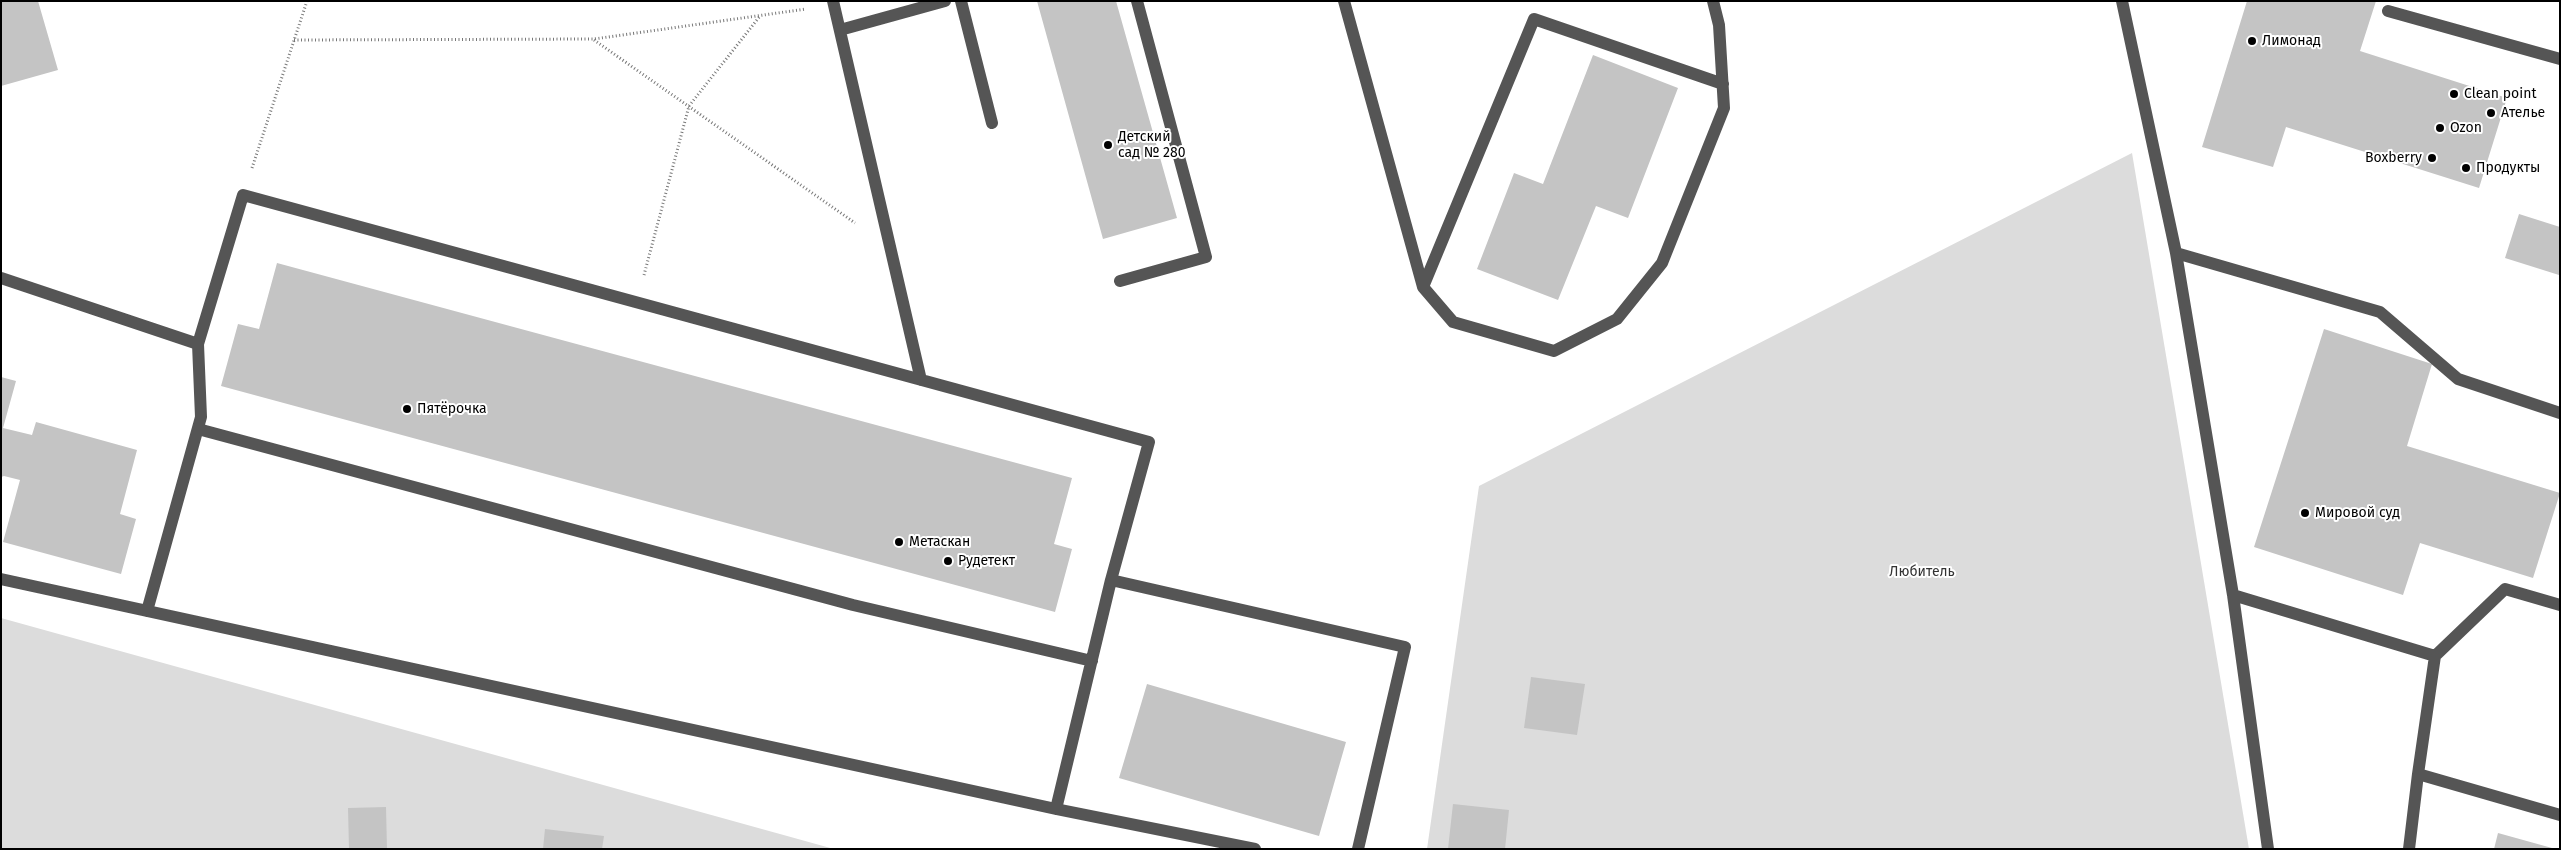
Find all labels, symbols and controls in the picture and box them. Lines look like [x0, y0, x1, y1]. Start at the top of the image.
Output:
place label: Лимонад [2262, 33, 2321, 49]
marker: Лимонад [2246, 35, 2258, 47]
place label: Clean point [2464, 86, 2536, 102]
marker: Clean point [2448, 88, 2460, 100]
place label: Ателье [2501, 105, 2545, 121]
marker: Ателье [2485, 107, 2497, 119]
place label: Ozon [2450, 120, 2482, 136]
marker: Ozon [2434, 122, 2446, 134]
place label: Детский сад № 280 [1118, 129, 1186, 162]
marker: Детский сад № 280 [1102, 139, 1114, 151]
place label: Boxberry [2365, 150, 2422, 166]
marker: Boxberry [2426, 152, 2438, 164]
place label: Продукты [2476, 160, 2540, 176]
marker: Продукты [2460, 162, 2472, 174]
place label: Пятёрочка [417, 401, 487, 417]
marker: Пятёрочка [401, 403, 413, 415]
place label: Мировой суд [2315, 505, 2400, 521]
marker: Мировой суд [2299, 507, 2311, 519]
place label: Метаскан [909, 534, 970, 550]
marker: Метаскан [893, 536, 905, 548]
place label: Рудетект [958, 553, 1015, 569]
marker: Рудетект [942, 555, 954, 567]
park label: Любитель [1889, 564, 1955, 580]

